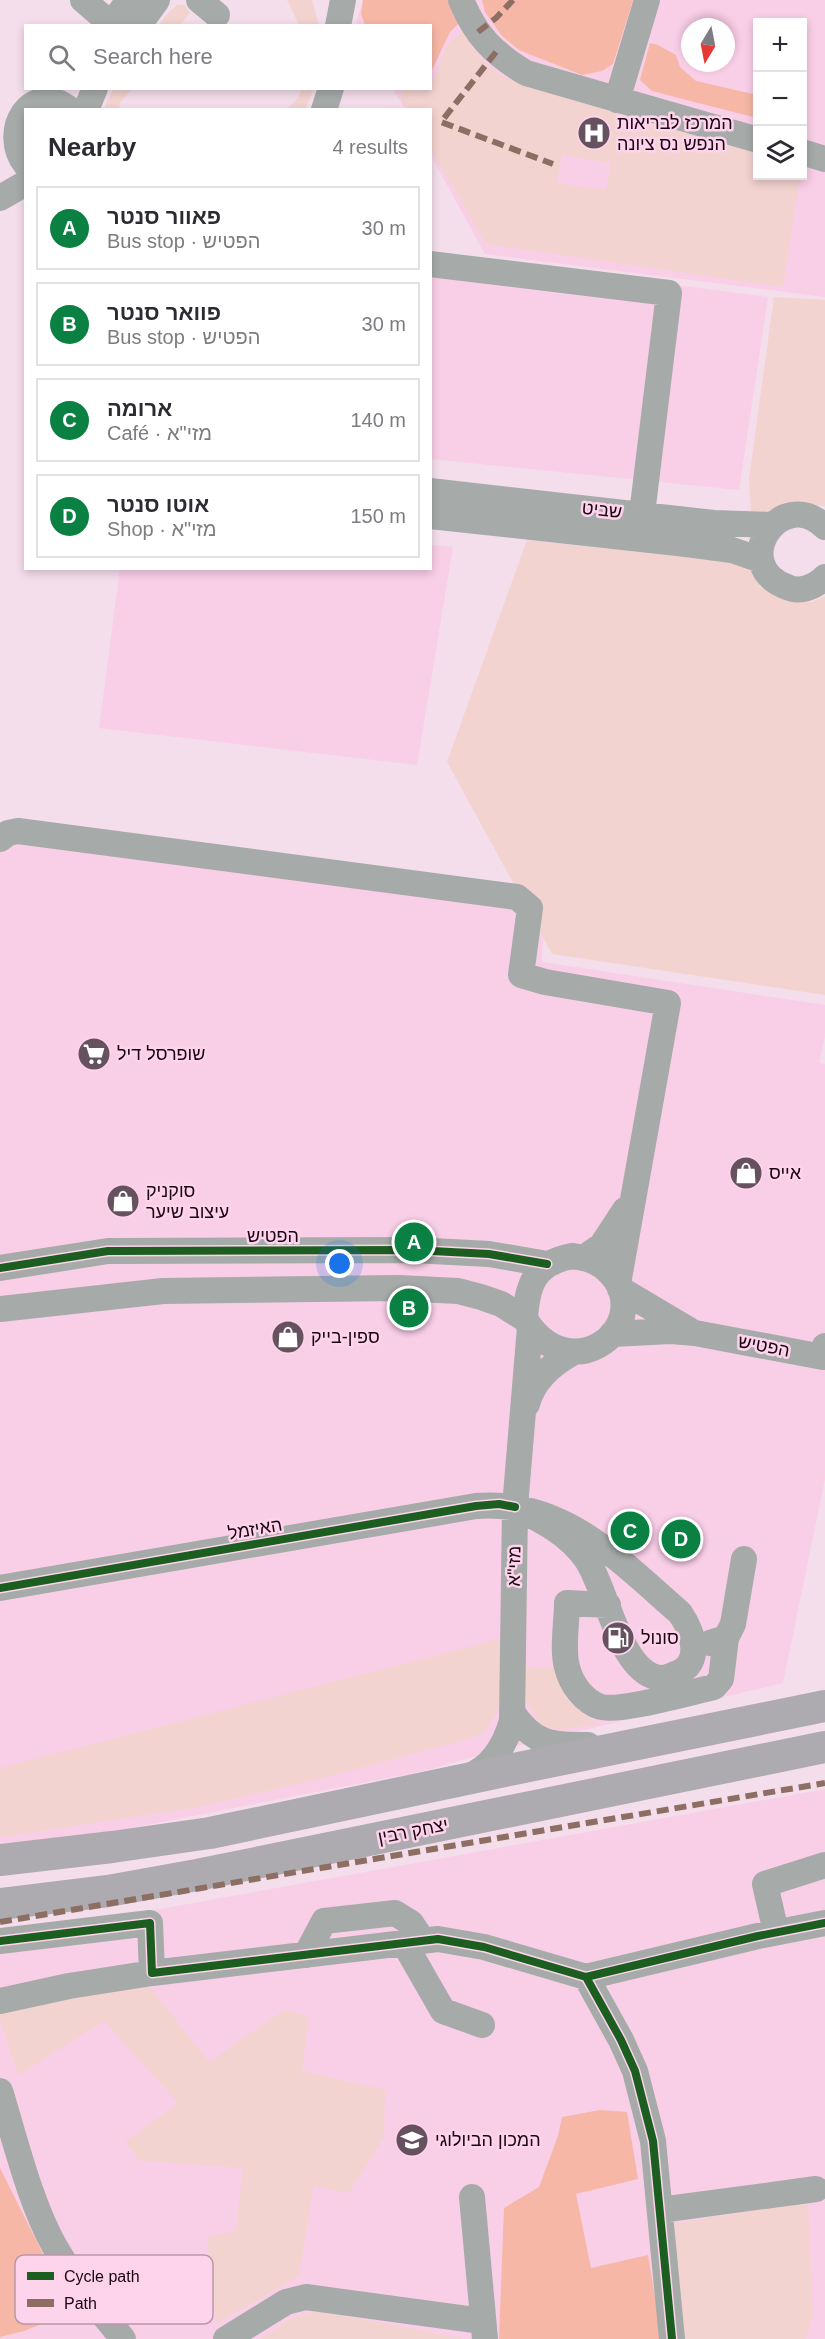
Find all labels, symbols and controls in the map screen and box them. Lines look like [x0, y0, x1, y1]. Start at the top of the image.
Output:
north arrow [681, 18, 735, 72]
map controls [753, 18, 807, 180]
button: + [753, 18, 807, 72]
search box [24, 24, 432, 90]
icon: search [45, 41, 78, 74]
text: Search here [93, 44, 213, 69]
button: − [753, 72, 807, 126]
place label: המרכז לבריאות הנפש נס ציונה [617, 113, 733, 154]
hospital icon: המרכז לבריאות הנפש נס ציונה [576, 115, 612, 151]
button: layers [753, 126, 807, 180]
text: Nearby [48, 132, 136, 162]
text: 4 results [332, 136, 408, 158]
text: פאוור סנטר [107, 204, 221, 229]
text: A [62, 217, 77, 239]
text: 30 m [362, 217, 406, 239]
text: Bus stop · הפטיש [107, 230, 260, 252]
text: פוואר סנטר [107, 300, 221, 325]
text: B [62, 313, 77, 335]
text: 30 m [362, 313, 406, 335]
text: Bus stop · הפטיש [107, 326, 260, 348]
text: ארומה [107, 396, 172, 421]
text: C [62, 409, 77, 431]
text: 140 m [350, 409, 406, 431]
text: Café · מזי"א [107, 422, 212, 444]
text: אוטו סנטר [107, 492, 209, 517]
street label: שביט [581, 498, 623, 522]
text: D [62, 505, 77, 527]
text: 150 m [350, 505, 406, 527]
text: Shop · מזי"א [107, 518, 217, 540]
supermarket icon: שופרסל דיל [76, 1036, 112, 1072]
place label: שופרסל דיל [117, 1044, 205, 1064]
shop icon: אייס [728, 1155, 764, 1191]
place label: אייס [769, 1163, 802, 1183]
place label: סוקניק עיצוב שיער [146, 1181, 229, 1222]
shop icon: סוקניק עיצוב שיער [105, 1183, 141, 1219]
pin: A [394, 1220, 434, 1264]
street label: הפטיש [247, 1226, 299, 1246]
your location [325, 1249, 354, 1278]
pin: B [390, 1286, 428, 1330]
shop icon: ספין-בייק [270, 1319, 306, 1355]
place label: ספין-בייק [311, 1327, 380, 1347]
street label: הפטיש [737, 1331, 791, 1361]
pin: C [610, 1508, 650, 1553]
street label: האיזמל [226, 1514, 284, 1544]
pin: D [662, 1516, 700, 1562]
street label: מזי"א [504, 1546, 524, 1586]
fuel station icon: סונול [600, 1620, 636, 1656]
place label: סונול [641, 1628, 679, 1648]
street label: יצחק רבין [376, 1814, 450, 1848]
school or university icon: המכון הביולוגי [394, 2122, 430, 2158]
place label: המכון הביולוגי [435, 2130, 541, 2150]
legend [15, 2255, 213, 2324]
text: Cycle path [64, 2268, 140, 2285]
text: Path [64, 2295, 97, 2312]

